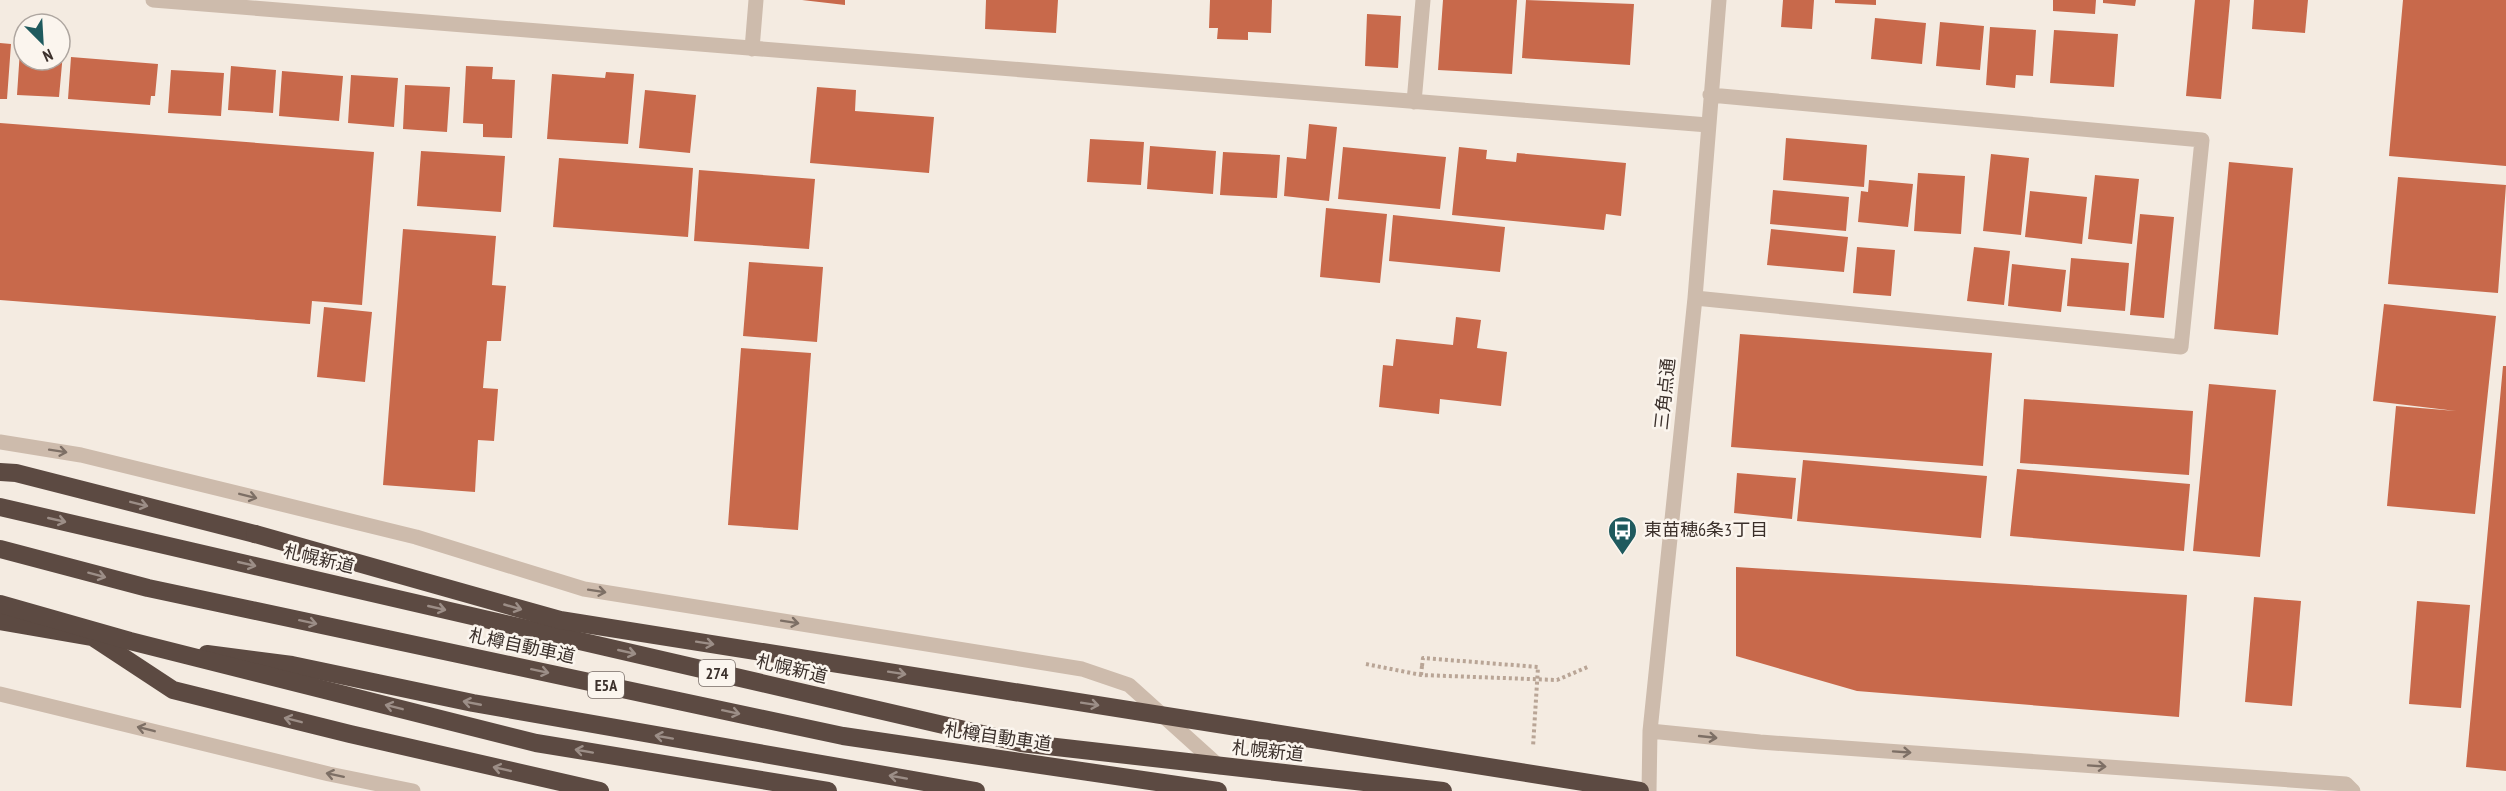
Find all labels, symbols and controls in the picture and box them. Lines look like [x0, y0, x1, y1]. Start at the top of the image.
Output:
north arrow [12, 12, 72, 72]
text: N [40, 45, 56, 67]
street label: 三角点通 [1649, 357, 1680, 431]
one-way arrow [47, 446, 67, 457]
one-way arrow [238, 490, 257, 502]
one-way arrow [129, 499, 148, 510]
bus stop icon: 東苗穂6条3丁目 [1607, 514, 1639, 556]
one-way arrow [47, 515, 66, 527]
place label: 東苗穂6条3丁目 [1644, 518, 1768, 541]
street label: 札幌新道 [281, 539, 357, 578]
one-way arrow [237, 559, 256, 571]
one-way arrow [87, 570, 106, 581]
one-way arrow [587, 586, 607, 597]
one-way arrow [503, 602, 522, 613]
one-way arrow [427, 603, 446, 615]
one-way arrow [298, 617, 317, 628]
one-way arrow [780, 617, 799, 628]
street label: 札樽自動車道 [467, 623, 577, 668]
one-way arrow [694, 638, 714, 649]
one-way arrow [617, 647, 636, 658]
street label: 札幌新道 [754, 649, 830, 688]
road number: 274 [699, 660, 735, 686]
one-way arrow [530, 666, 549, 678]
one-way arrow [887, 668, 907, 679]
road number: E5A [588, 672, 624, 698]
one-way arrow [463, 697, 483, 708]
one-way arrow [1080, 698, 1099, 709]
one-way arrow [385, 701, 404, 713]
one-way arrow [720, 707, 740, 718]
one-way arrow [284, 714, 303, 726]
street label: 札樽自動車道 [943, 718, 1053, 755]
one-way arrow [137, 723, 156, 735]
one-way arrow [655, 731, 675, 742]
one-way arrow [1697, 732, 1717, 743]
street label: 札幌新道 [1231, 735, 1305, 766]
one-way arrow [574, 746, 594, 757]
one-way arrow [1892, 747, 1912, 758]
one-way arrow [2086, 761, 2106, 772]
one-way arrow [493, 763, 513, 774]
one-way arrow [326, 769, 346, 780]
one-way arrow [888, 772, 908, 783]

